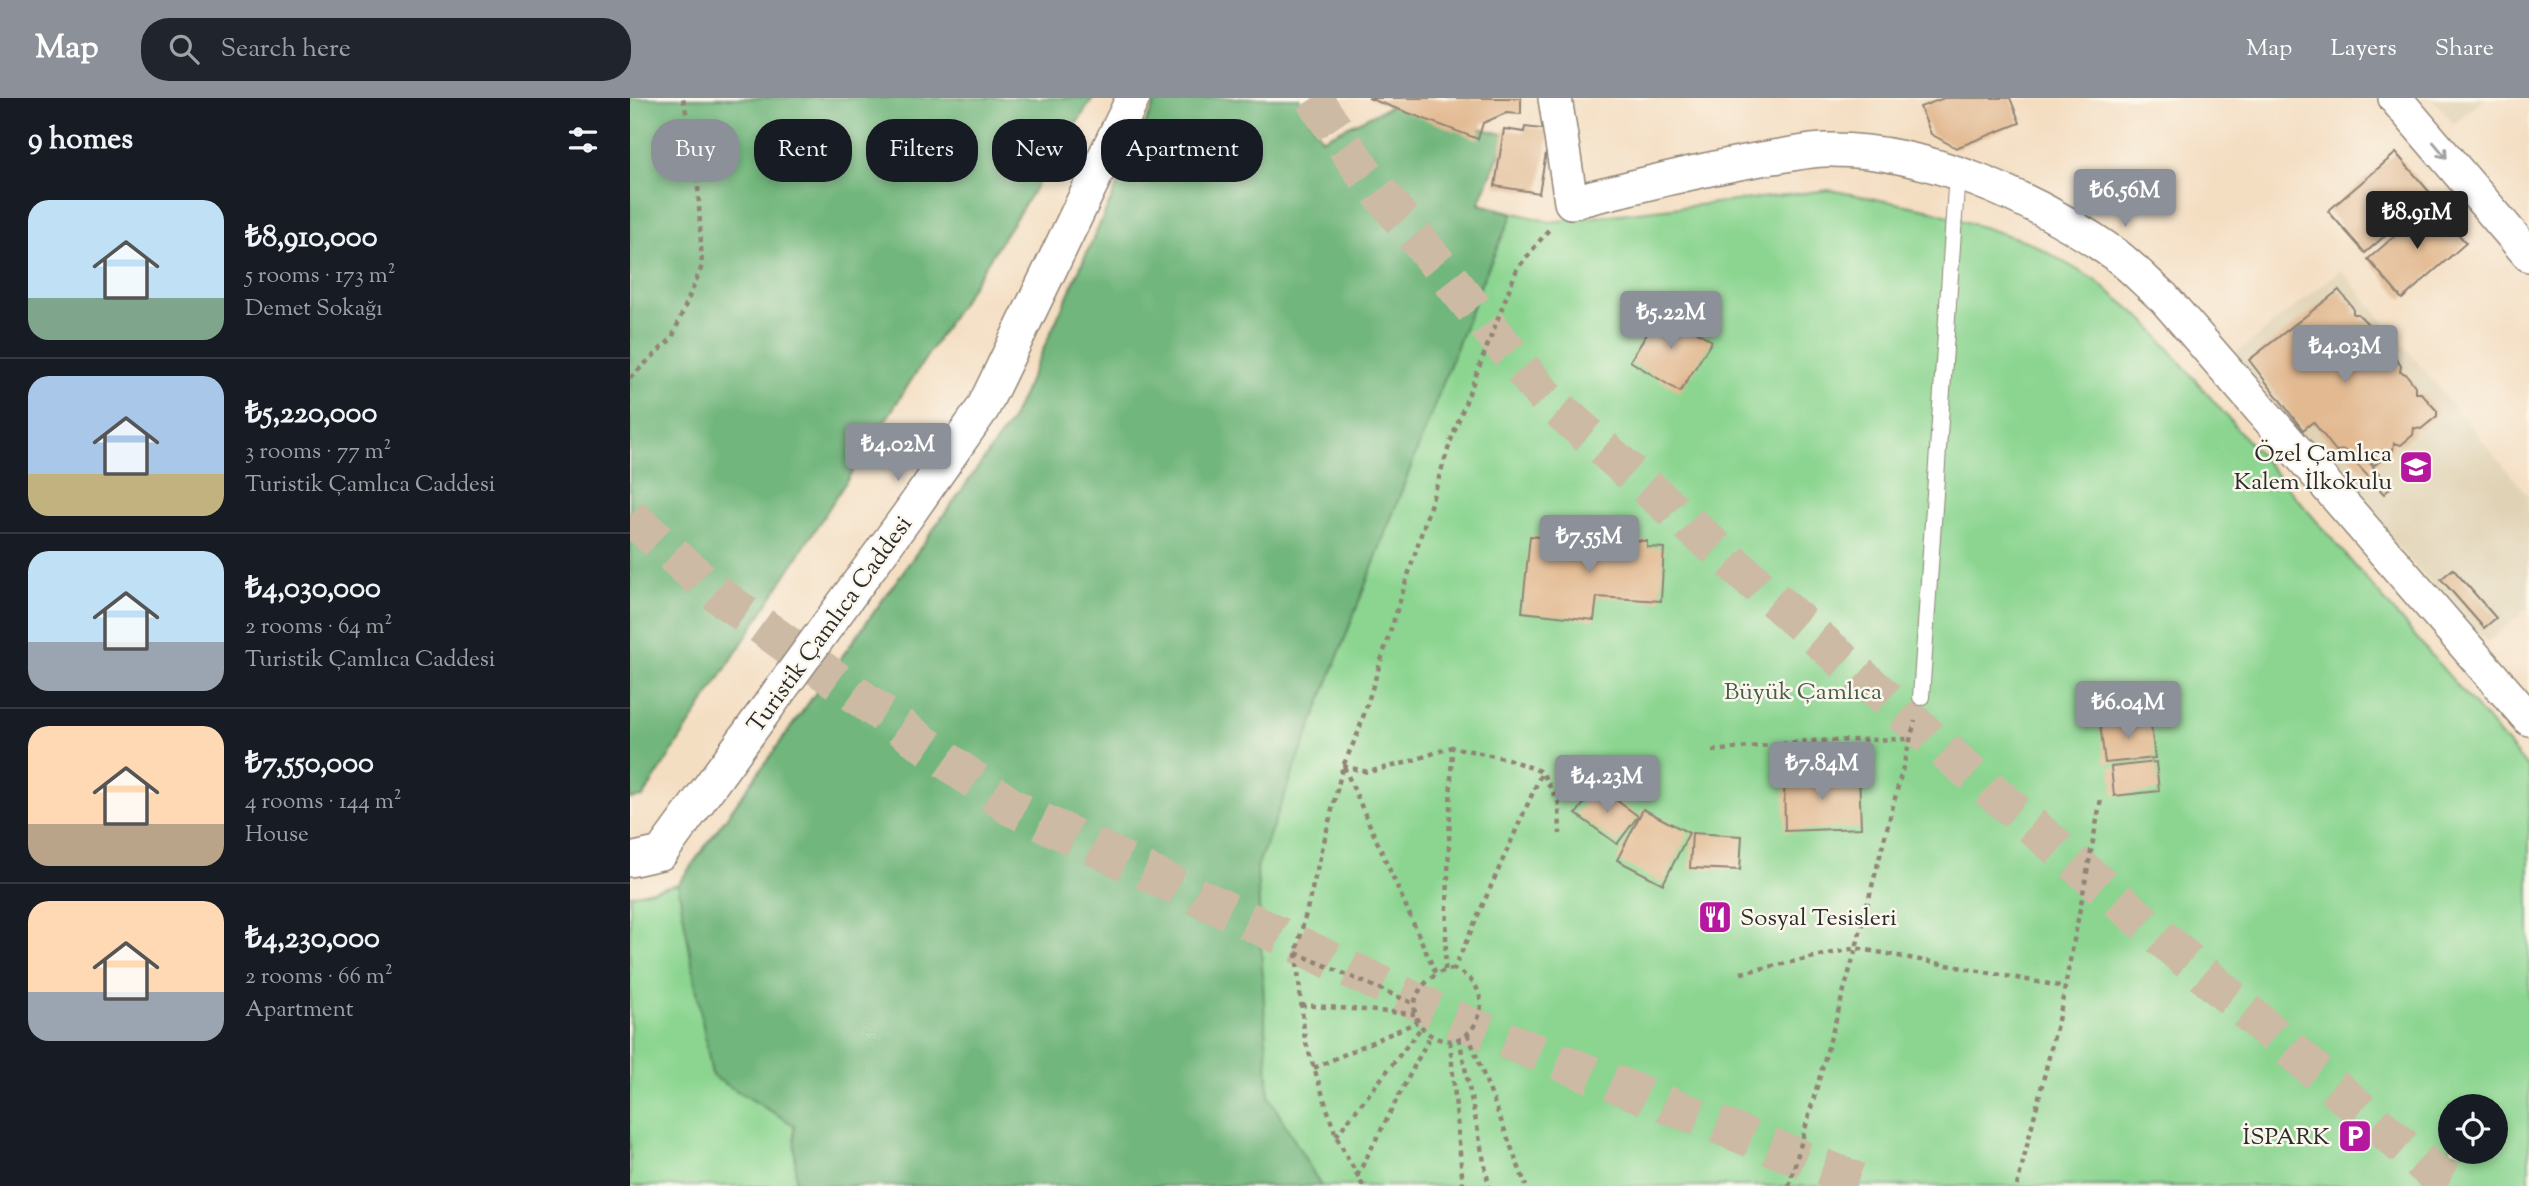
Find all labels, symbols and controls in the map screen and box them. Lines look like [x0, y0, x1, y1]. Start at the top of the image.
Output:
search box [141, 18, 631, 81]
text: Map [35, 25, 99, 73]
icon: search [165, 30, 203, 68]
text: Search here [221, 31, 351, 68]
text: Map [2246, 32, 2292, 66]
text: Layers [2330, 32, 2397, 66]
text: Share [2435, 32, 2494, 66]
text: 9 homes [28, 119, 133, 162]
chip: Buy [651, 119, 740, 182]
chip: Rent [754, 119, 852, 182]
chip: Filters [866, 119, 978, 182]
chip: New [992, 119, 1087, 182]
chip: Apartment [1101, 119, 1263, 182]
icon: filters [564, 121, 602, 159]
one-way arrow [2432, 141, 2448, 159]
pin: ₺6.56M [2068, 170, 2182, 229]
text: ₺6.56M [2090, 175, 2160, 208]
pin: ₺8.91M [2360, 192, 2474, 251]
text: ₺8.91M [2382, 197, 2452, 230]
text: ₺8,910,000 [245, 217, 378, 260]
icon: home [84, 228, 168, 312]
text: 5 rooms · 173 m² [245, 260, 396, 293]
pin: ₺5.22M [1614, 292, 1728, 351]
text: Demet Sokağı [245, 293, 383, 326]
text: ₺5.22M [1636, 297, 1706, 330]
pin: ₺4.03M [2288, 326, 2402, 385]
text: ₺4.03M [2309, 331, 2381, 364]
text: ₺5,220,000 [245, 393, 377, 436]
icon: home [84, 404, 168, 488]
pin: ₺4.02M [841, 424, 955, 483]
text: ₺4.02M [861, 429, 935, 462]
text: 3 rooms · 77 m² [245, 436, 391, 469]
place label: Özel Çamlıca Kalem İlkokulu [2234, 438, 2392, 500]
school or university icon: Özel Çamlıca Kalem İlkokulu [2397, 448, 2435, 486]
text: Turistik Çamlıca Caddesi [245, 469, 495, 502]
street label: Turistik Çamlıca Caddesi [740, 509, 921, 741]
pin: ₺7.55M [1532, 516, 1646, 575]
text: ₺7.55M [1556, 521, 1622, 554]
text: ₺4,030,000 [245, 568, 381, 611]
icon: home [84, 579, 168, 663]
text: 2 rooms · 64 m² [245, 611, 392, 644]
text: Turistik Çamlıca Caddesi [245, 644, 495, 677]
park label: Büyük Çamlıca [1724, 676, 1882, 710]
pin: ₺6.04M [2071, 682, 2185, 741]
text: ₺6.04M [2091, 687, 2165, 720]
pin: ₺7.84M [1765, 742, 1879, 802]
text: ₺7,550,000 [245, 743, 374, 786]
text: ₺7.84M [1785, 748, 1859, 781]
icon: home [84, 754, 168, 838]
pin: ₺4.23M [1550, 756, 1664, 815]
text: ₺4.23M [1571, 761, 1643, 794]
text: 4 rooms · 144 m² [245, 786, 402, 819]
text: House [245, 819, 309, 852]
restaurant icon: Sosyal Tesisleri [1696, 898, 1734, 936]
place label: Sosyal Tesisleri [1740, 902, 1897, 936]
text: ₺4,230,000 [245, 918, 380, 961]
icon: home [84, 929, 168, 1013]
text: 2 rooms · 66 m² [245, 961, 393, 994]
text: Apartment [245, 994, 354, 1027]
map controls [2438, 1094, 2508, 1164]
button: locate [2438, 1094, 2508, 1164]
parking icon: İSPARK [2336, 1117, 2374, 1155]
place label: İSPARK [2242, 1121, 2330, 1155]

